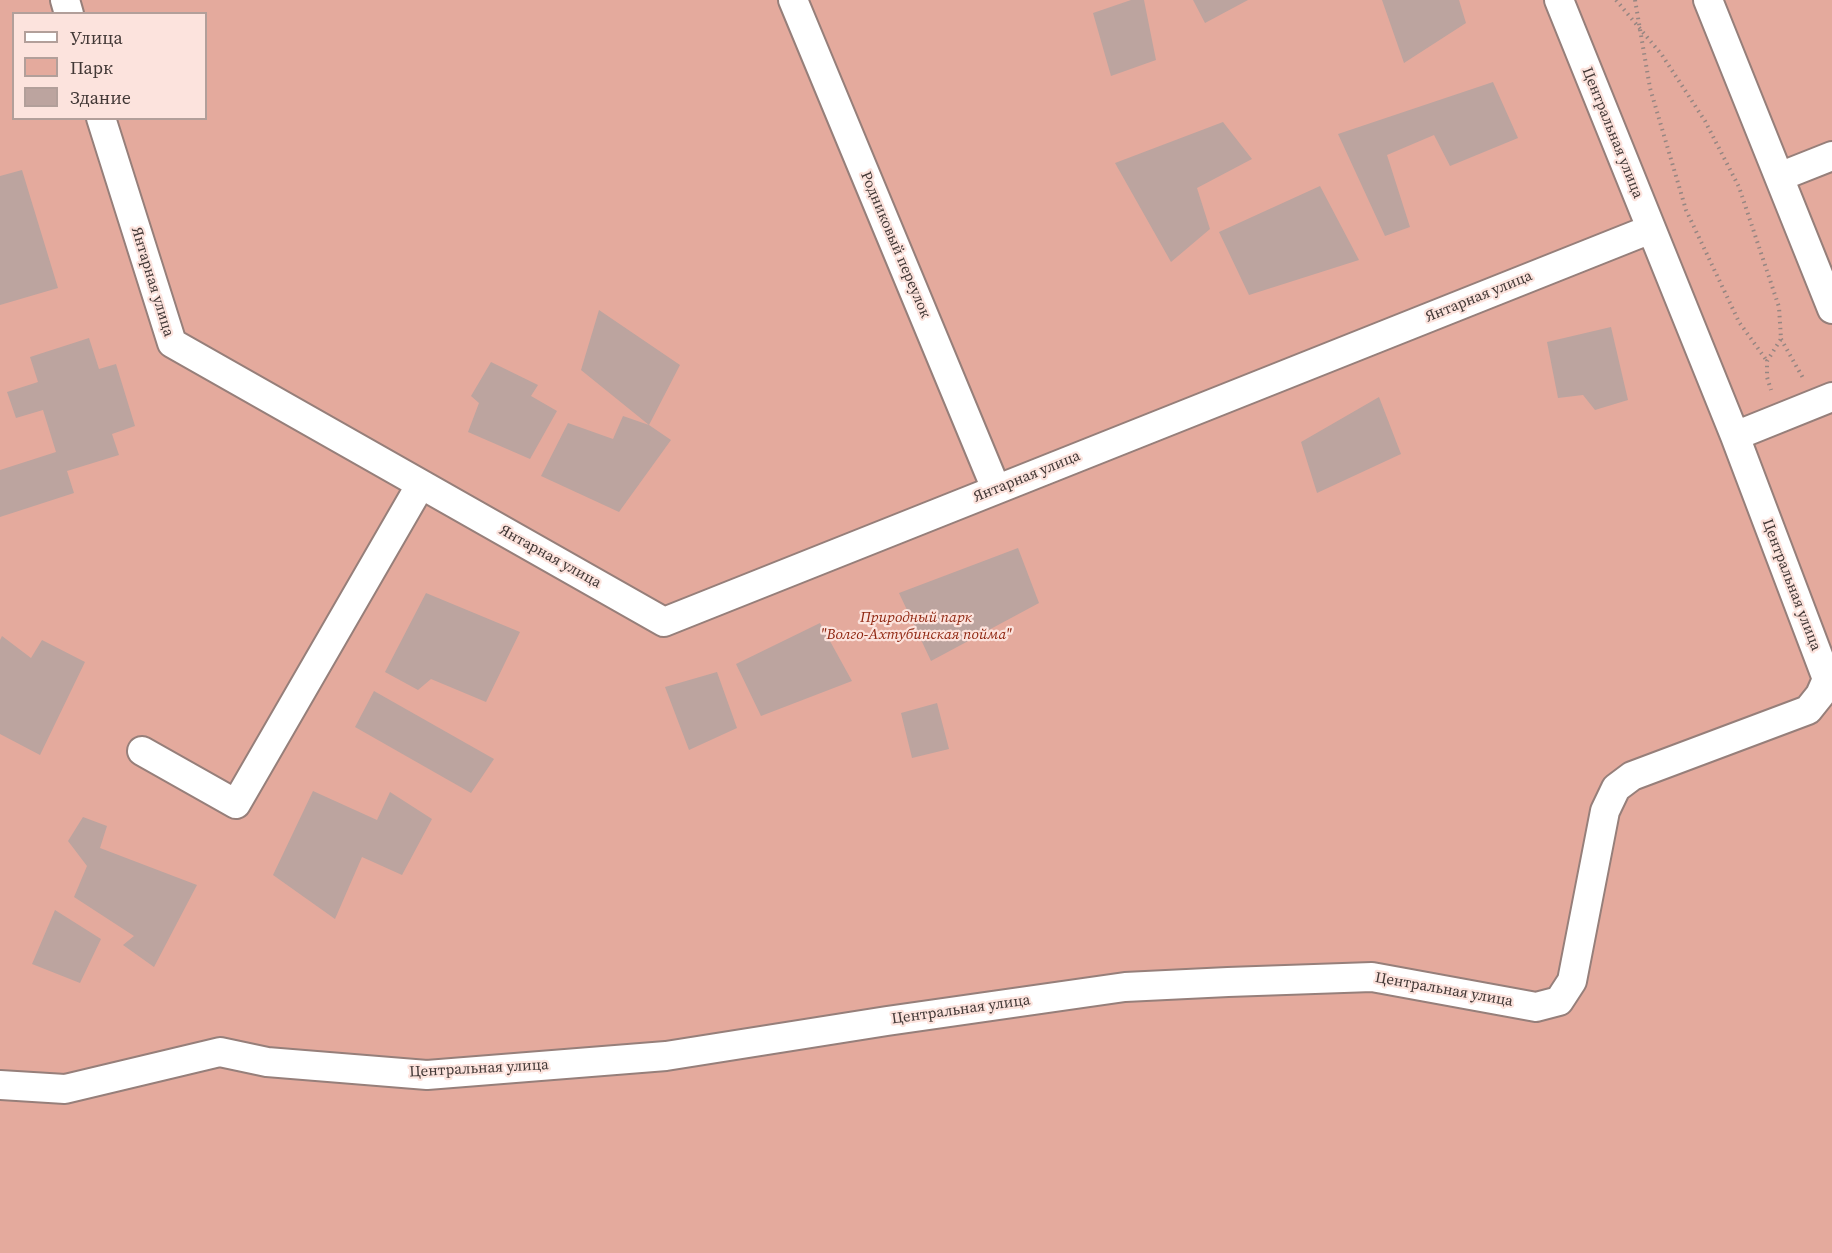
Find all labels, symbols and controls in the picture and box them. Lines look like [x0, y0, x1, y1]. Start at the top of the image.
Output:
legend [12, 12, 207, 120]
text: Улица [70, 25, 123, 50]
text: Парк [70, 55, 113, 80]
street label: Центральная улица [1577, 65, 1647, 201]
text: Здание [70, 85, 131, 110]
street label: Родниковый переулок [856, 169, 934, 321]
street label: Янтарная улица [127, 225, 177, 339]
street label: Янтарная улица [1423, 267, 1535, 327]
street label: Янтарная улица [971, 447, 1083, 507]
street label: Центральная улица [1758, 517, 1824, 653]
street label: Янтарная улица [496, 522, 604, 592]
park label: Природный парк "Волго-Ахтубинская пойма" [820, 609, 1012, 644]
street label: Центральная улица [1374, 969, 1514, 1011]
street label: Центральная улица [891, 991, 1031, 1029]
street label: Центральная улица [409, 1056, 549, 1082]

